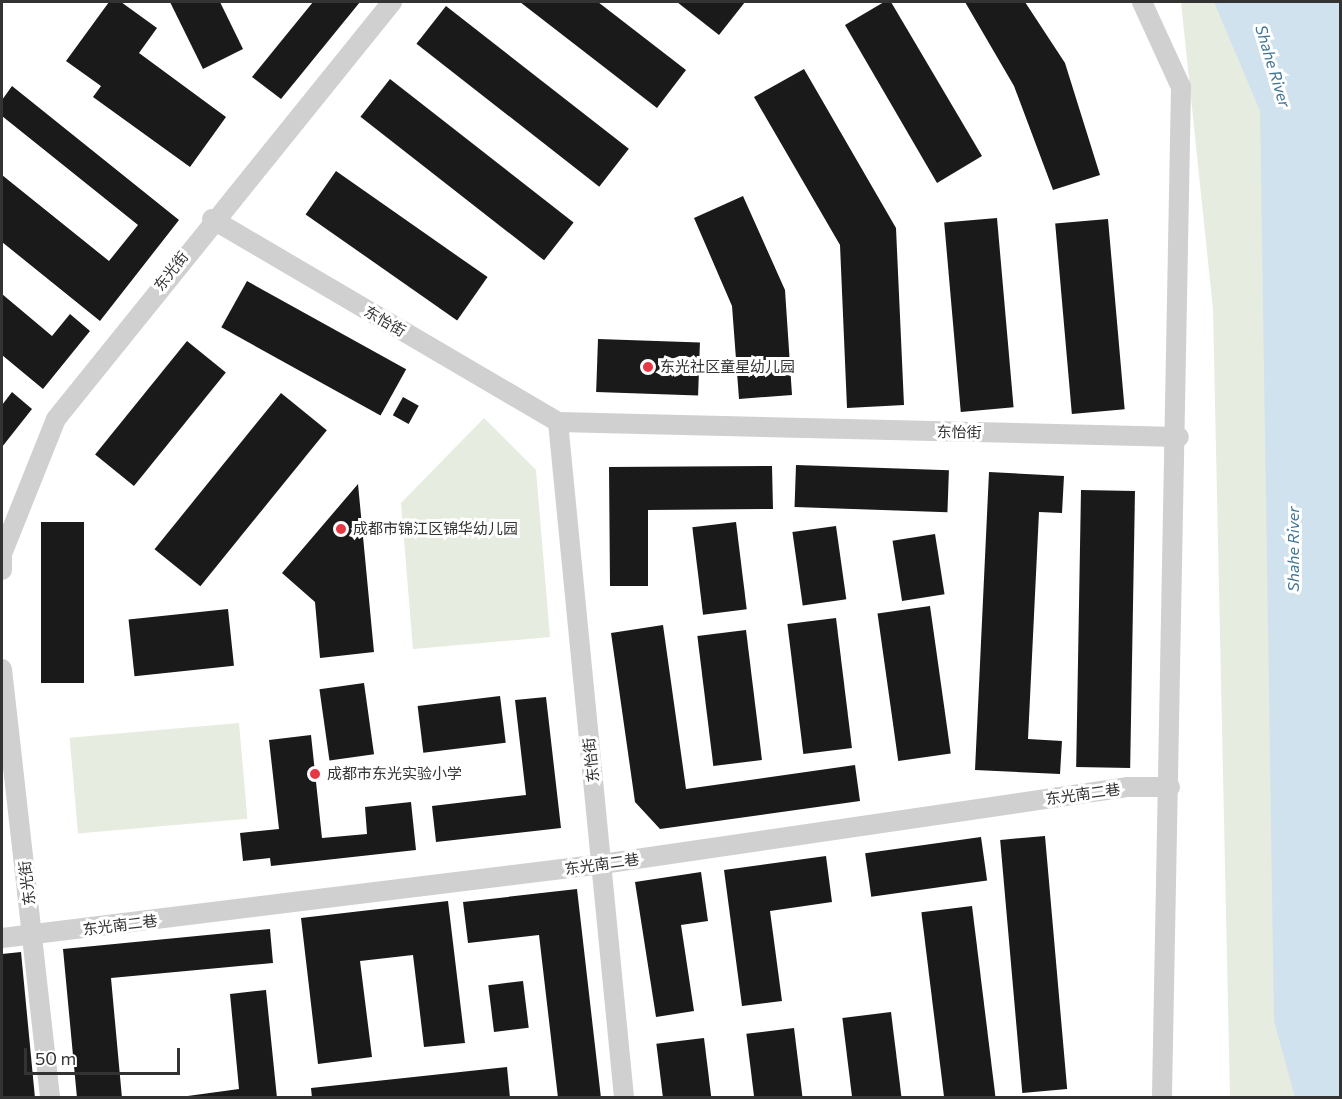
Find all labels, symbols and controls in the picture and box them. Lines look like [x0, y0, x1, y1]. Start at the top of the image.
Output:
water label: Shahe River [1251, 22, 1295, 110]
street label: 东光街 [150, 248, 192, 294]
street label: 东怡街 [361, 302, 409, 340]
place label: 东光社区童星幼儿园 [660, 358, 795, 376]
marker: 东光社区童星幼儿园 [641, 360, 655, 374]
street label: 东怡街 [936, 423, 982, 441]
water label: Shahe River [1283, 506, 1303, 592]
place label: 成都市锦江区锦华幼儿园 [353, 520, 518, 538]
marker: 成都市锦江区锦华幼儿园 [334, 522, 348, 536]
street label: 东怡街 [580, 737, 602, 783]
place label: 成都市东光实验小学 [327, 765, 462, 783]
marker: 成都市东光实验小学 [308, 767, 322, 781]
street label: 东光南二巷 [1045, 780, 1121, 808]
street label: 东光南二巷 [564, 850, 640, 878]
street label: 东光街 [15, 860, 39, 906]
street label: 东光南二巷 [82, 911, 158, 939]
scale bar [27, 1036, 183, 1074]
text: 50 m [35, 1047, 76, 1069]

